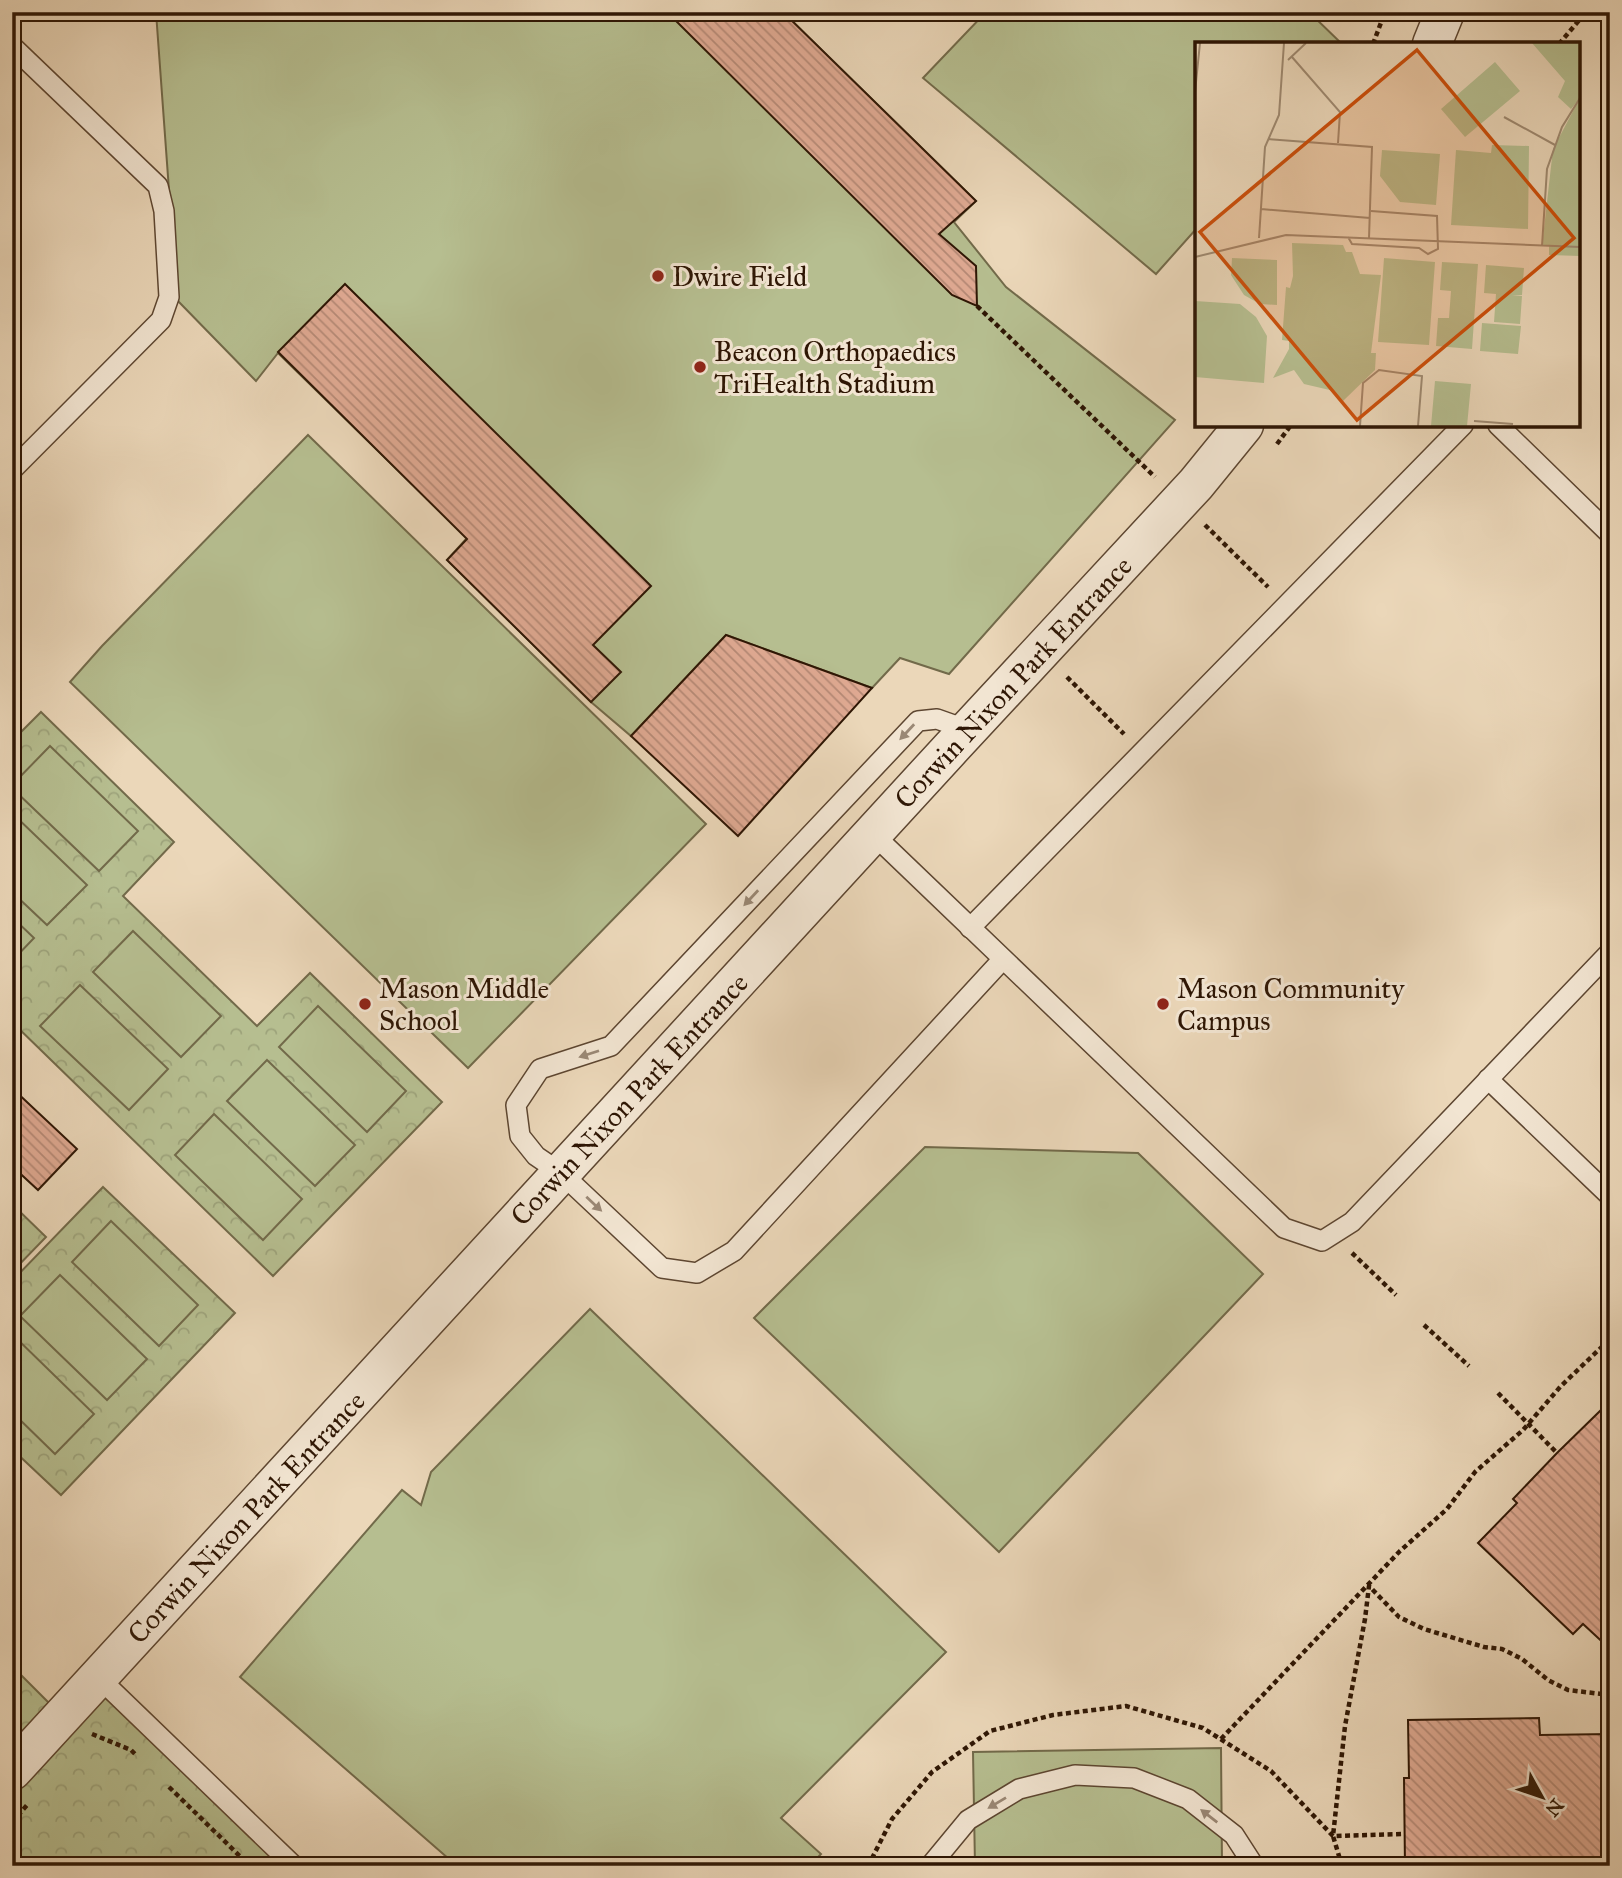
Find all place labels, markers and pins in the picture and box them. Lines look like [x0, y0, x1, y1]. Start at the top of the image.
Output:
place label: Dwire Field [672, 259, 807, 294]
marker: Dwire Field [650, 268, 666, 284]
place label: Beacon Orthopaedics TriHealth Stadium [714, 334, 956, 401]
marker: Beacon Orthopaedics TriHealth Stadium [692, 359, 708, 375]
place label: Mason Middle School [379, 971, 549, 1038]
place label: Mason Community Campus [1177, 971, 1405, 1038]
marker: Mason Middle School [357, 996, 373, 1012]
marker: Mason Community Campus [1155, 996, 1171, 1012]

